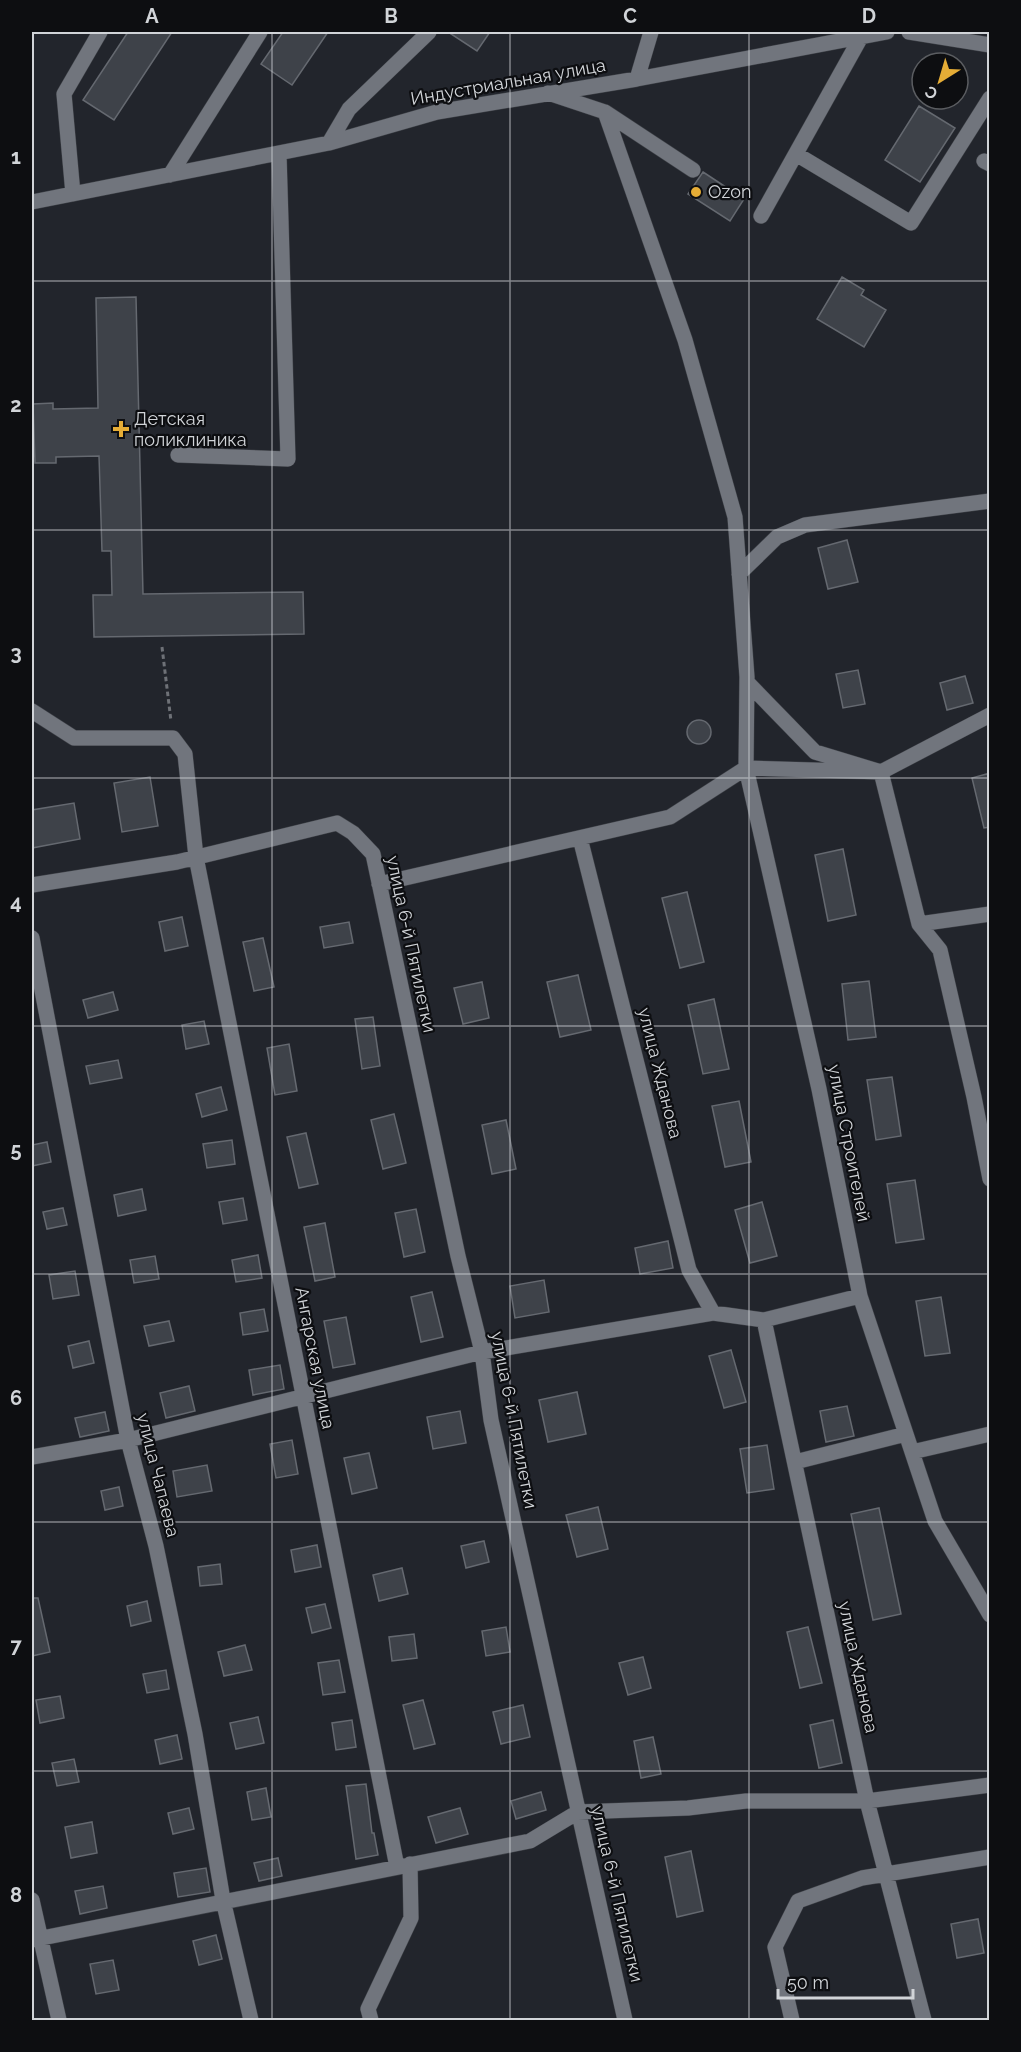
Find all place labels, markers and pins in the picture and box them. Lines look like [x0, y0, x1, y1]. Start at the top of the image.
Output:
place label: Ozon [708, 181, 751, 202]
marker: Ozon [689, 185, 703, 199]
place label: Детская поликлиника [134, 408, 246, 450]
marker: Детская поликлиника [112, 420, 130, 438]

